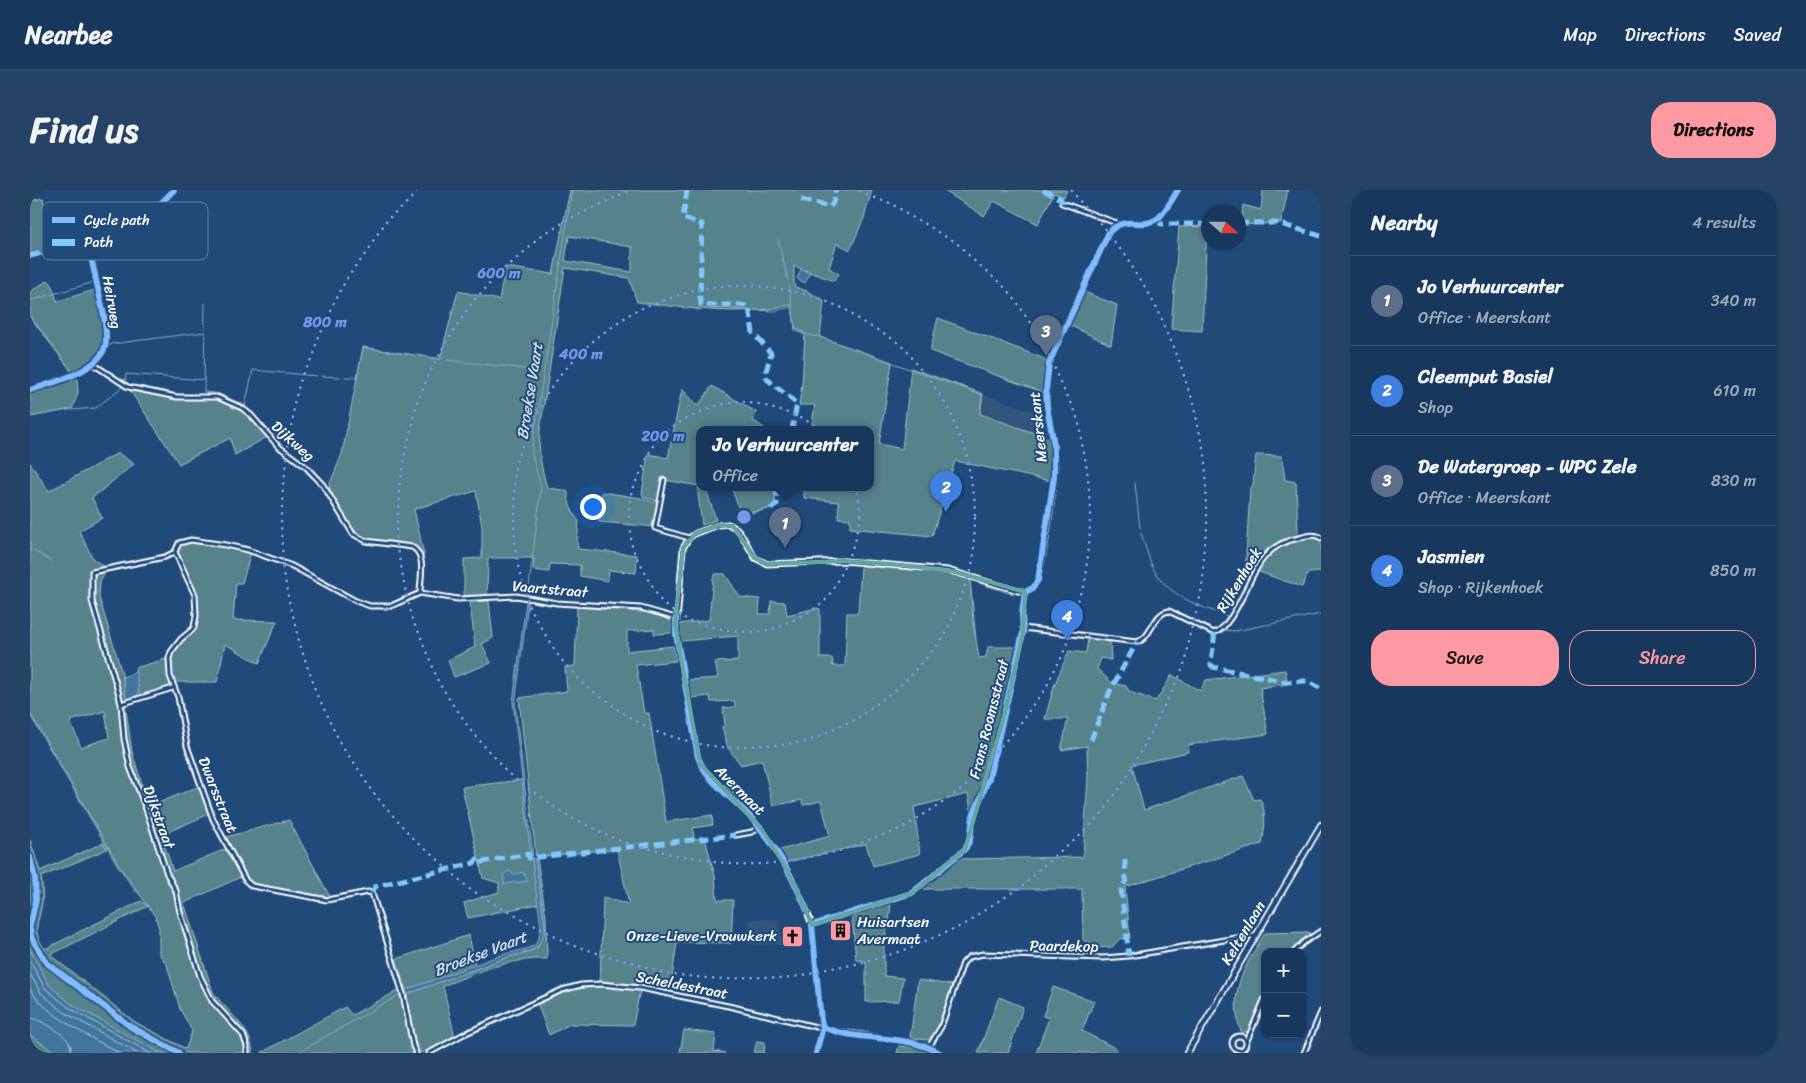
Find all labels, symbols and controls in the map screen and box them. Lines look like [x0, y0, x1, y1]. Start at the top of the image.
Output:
text: Nearbee [25, 14, 113, 56]
text: Map [1564, 19, 1597, 51]
text: Directions [1625, 19, 1706, 51]
text: Saved [1734, 19, 1781, 51]
text: Find us [30, 99, 138, 161]
button: Directions [1651, 102, 1776, 158]
legend [42, 202, 208, 260]
text: Nearby [1371, 204, 1437, 242]
north arrow [1201, 205, 1246, 250]
text: Cycle path [84, 208, 150, 233]
text: 4 results [1692, 208, 1756, 237]
text: Path [84, 230, 113, 255]
text: 600 m [477, 260, 521, 286]
text: Jo Verhuurcenter [1418, 270, 1563, 303]
street label: Heirweg [95, 273, 129, 331]
text: 1 [1384, 286, 1390, 315]
text: 340 m [1711, 286, 1756, 315]
text: Office · Meerskant [1418, 303, 1551, 332]
text: 800 m [302, 309, 347, 335]
pin: 3 [1030, 315, 1062, 356]
water label: Broekse Vaart [508, 338, 552, 442]
text: 400 m [558, 341, 603, 367]
text: Cleemput Basiel [1418, 360, 1553, 393]
text: 2 [1382, 376, 1392, 405]
text: 610 m [1713, 376, 1756, 405]
street label: Meerskant [1021, 390, 1055, 464]
text: Shop [1418, 393, 1453, 422]
street label: Dijkweg [265, 414, 321, 468]
text: 200 m [640, 423, 685, 449]
popup [696, 426, 874, 491]
text: Jo Verhuurcenter [713, 428, 857, 461]
text: De Watergroep - WPC Zele [1418, 450, 1637, 483]
text: Office [713, 461, 758, 490]
text: 3 [1383, 466, 1391, 495]
text: 830 m [1711, 466, 1756, 495]
pin: 2 [930, 471, 962, 512]
text: Office · Meerskant [1418, 483, 1551, 512]
your location [580, 494, 606, 520]
pin: 1 [769, 507, 801, 548]
centre of rings [735, 508, 753, 526]
text: Jasmien [1418, 540, 1485, 573]
street label: Rijkenhoek [1209, 542, 1269, 618]
text: 4 [1382, 556, 1392, 585]
text: 850 m [1710, 556, 1756, 585]
street label: Vaartstraat [511, 573, 590, 605]
text: Shop · Rijkenhoek [1418, 573, 1543, 602]
pin: 4 [1051, 600, 1083, 641]
button: Save [1371, 630, 1559, 686]
button: Share [1569, 630, 1756, 686]
street label: Frans Roomsstraat [962, 655, 1017, 782]
street label: Dwarsstraat [191, 753, 245, 838]
street label: Avermaat [708, 758, 772, 822]
street label: Dijkstraat [136, 782, 183, 853]
street label: Keltenlaan [1214, 896, 1272, 970]
place label: Huisartsen Avermaat [856, 909, 929, 952]
building icon: Huisartsen Avermaat [829, 919, 853, 943]
water label: Broekse Vaart [429, 922, 533, 985]
place label: Onze-Lieve-Vrouwkerk [627, 923, 777, 949]
church icon: Onze-Lieve-Vrouwkerk [781, 924, 805, 948]
street label: Paardekop [1029, 932, 1099, 960]
map controls [1261, 948, 1306, 1038]
button: + [1261, 948, 1306, 993]
street label: Scheldestraat [634, 963, 731, 1007]
button: − [1261, 993, 1306, 1038]

